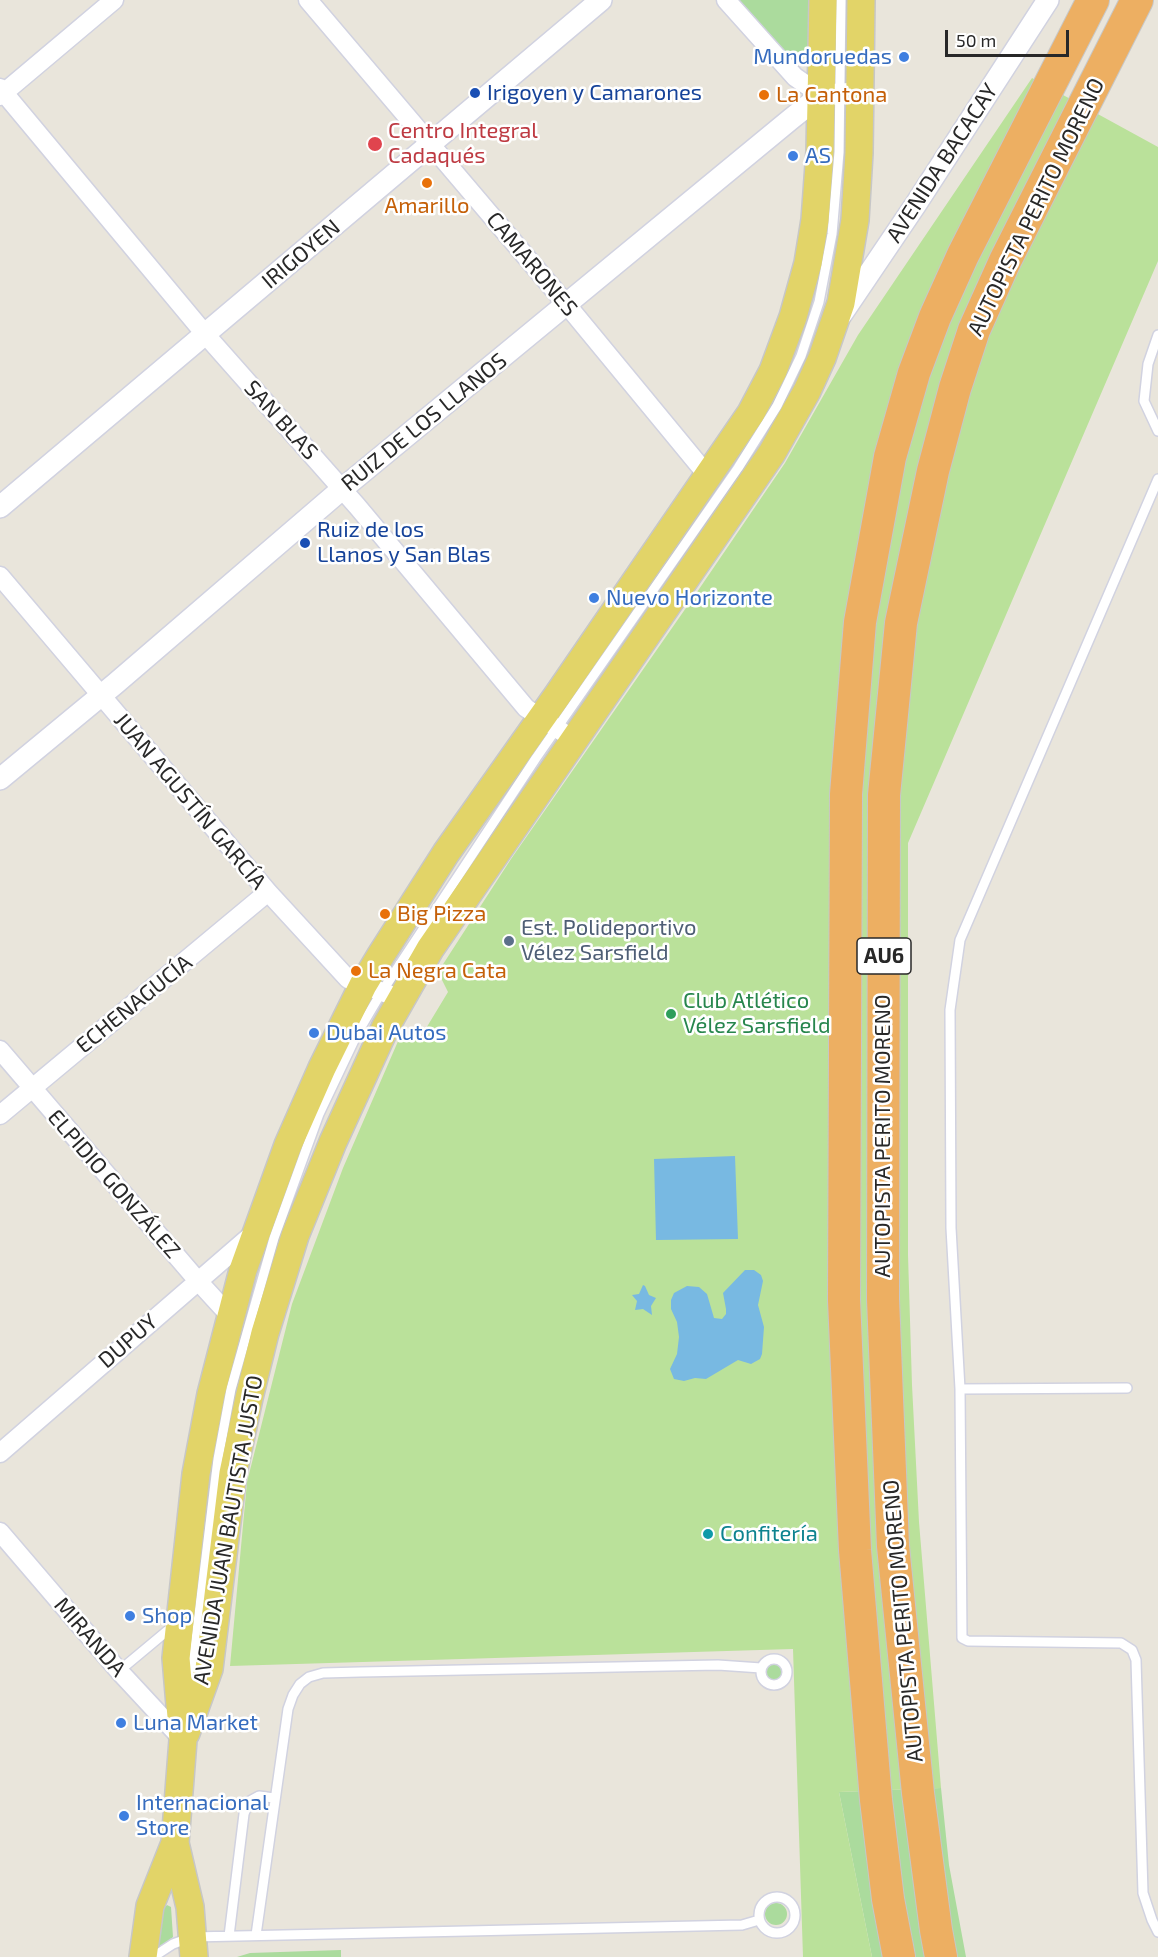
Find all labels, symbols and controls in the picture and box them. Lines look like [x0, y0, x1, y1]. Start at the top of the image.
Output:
scale bar [948, 18, 1072, 56]
text: 50 m [956, 29, 996, 51]
place label: Mundoruedas [753, 44, 892, 70]
marker: Mundoruedas [897, 50, 911, 64]
street label: AUTOPISTA PERITO MORENO [962, 74, 1110, 340]
street label: AVENIDA BACACAY [881, 79, 1003, 247]
place label: Irigoyen y Camarones [487, 80, 702, 106]
place label: La Cantona [776, 82, 887, 108]
marker: Irigoyen y Camarones [468, 86, 482, 100]
marker: La Cantona [757, 88, 771, 102]
place label: Centro Integral Cadaqués [388, 118, 538, 170]
marker: Centro Integral Cadaqués [366, 135, 384, 153]
place label: AS [805, 143, 831, 169]
marker: AS [786, 149, 800, 163]
marker: Amarillo [420, 176, 434, 190]
place label: Amarillo [385, 193, 469, 219]
street label: CAMARONES [481, 207, 583, 321]
street label: IRIGOYEN [257, 214, 345, 294]
street label: RUIZ DE LOS LLANOS [336, 347, 512, 497]
street label: SAN BLAS [239, 375, 323, 465]
place label: Ruiz de los Llanos y San Blas [317, 517, 490, 568]
marker: Ruiz de los Llanos y San Blas [298, 536, 312, 550]
place label: Nuevo Horizonte [606, 585, 773, 611]
marker: Nuevo Horizonte [587, 591, 601, 605]
street label: JUAN AGUSTÍN GARCÍA [108, 707, 272, 895]
place label: Big Pizza [397, 901, 486, 927]
marker: Big Pizza [378, 907, 392, 921]
place label: Est. Polideportivo Vélez Sarsfield [521, 915, 697, 966]
marker: Est. Polideportivo Vélez Sarsfield [502, 934, 516, 948]
road number: AU6 [857, 938, 911, 974]
street label: ECHENAGUCÍA [71, 949, 197, 1059]
place label: La Negra Cata [368, 958, 507, 984]
marker: La Negra Cata [349, 964, 363, 978]
place label: Club Atlético Vélez Sarsfield [683, 988, 831, 1040]
street label: AUTOPISTA PERITO MORENO [870, 994, 896, 1278]
marker: Club Atlético Vélez Sarsfield [664, 1007, 678, 1021]
place label: Dubai Autos [326, 1020, 446, 1046]
marker: Dubai Autos [307, 1026, 321, 1040]
street label: ELPIDIO GONZÁLEZ [42, 1104, 186, 1264]
street label: DUPUY [93, 1308, 163, 1374]
street label: AVENIDA JUAN BAUTISTA JUSTO [188, 1373, 268, 1687]
street label: AUTOPISTA PERITO MORENO [877, 1479, 929, 1763]
place label: Confitería [720, 1521, 818, 1547]
marker: Confitería [701, 1527, 715, 1541]
street label: MIRANDA [49, 1592, 131, 1682]
place label: Shop [142, 1603, 192, 1629]
marker: Shop [123, 1609, 137, 1623]
place label: Luna Market [133, 1710, 258, 1736]
marker: Luna Market [114, 1716, 128, 1730]
place label: Internacional Store [136, 1790, 269, 1842]
marker: Internacional Store [117, 1809, 131, 1823]

